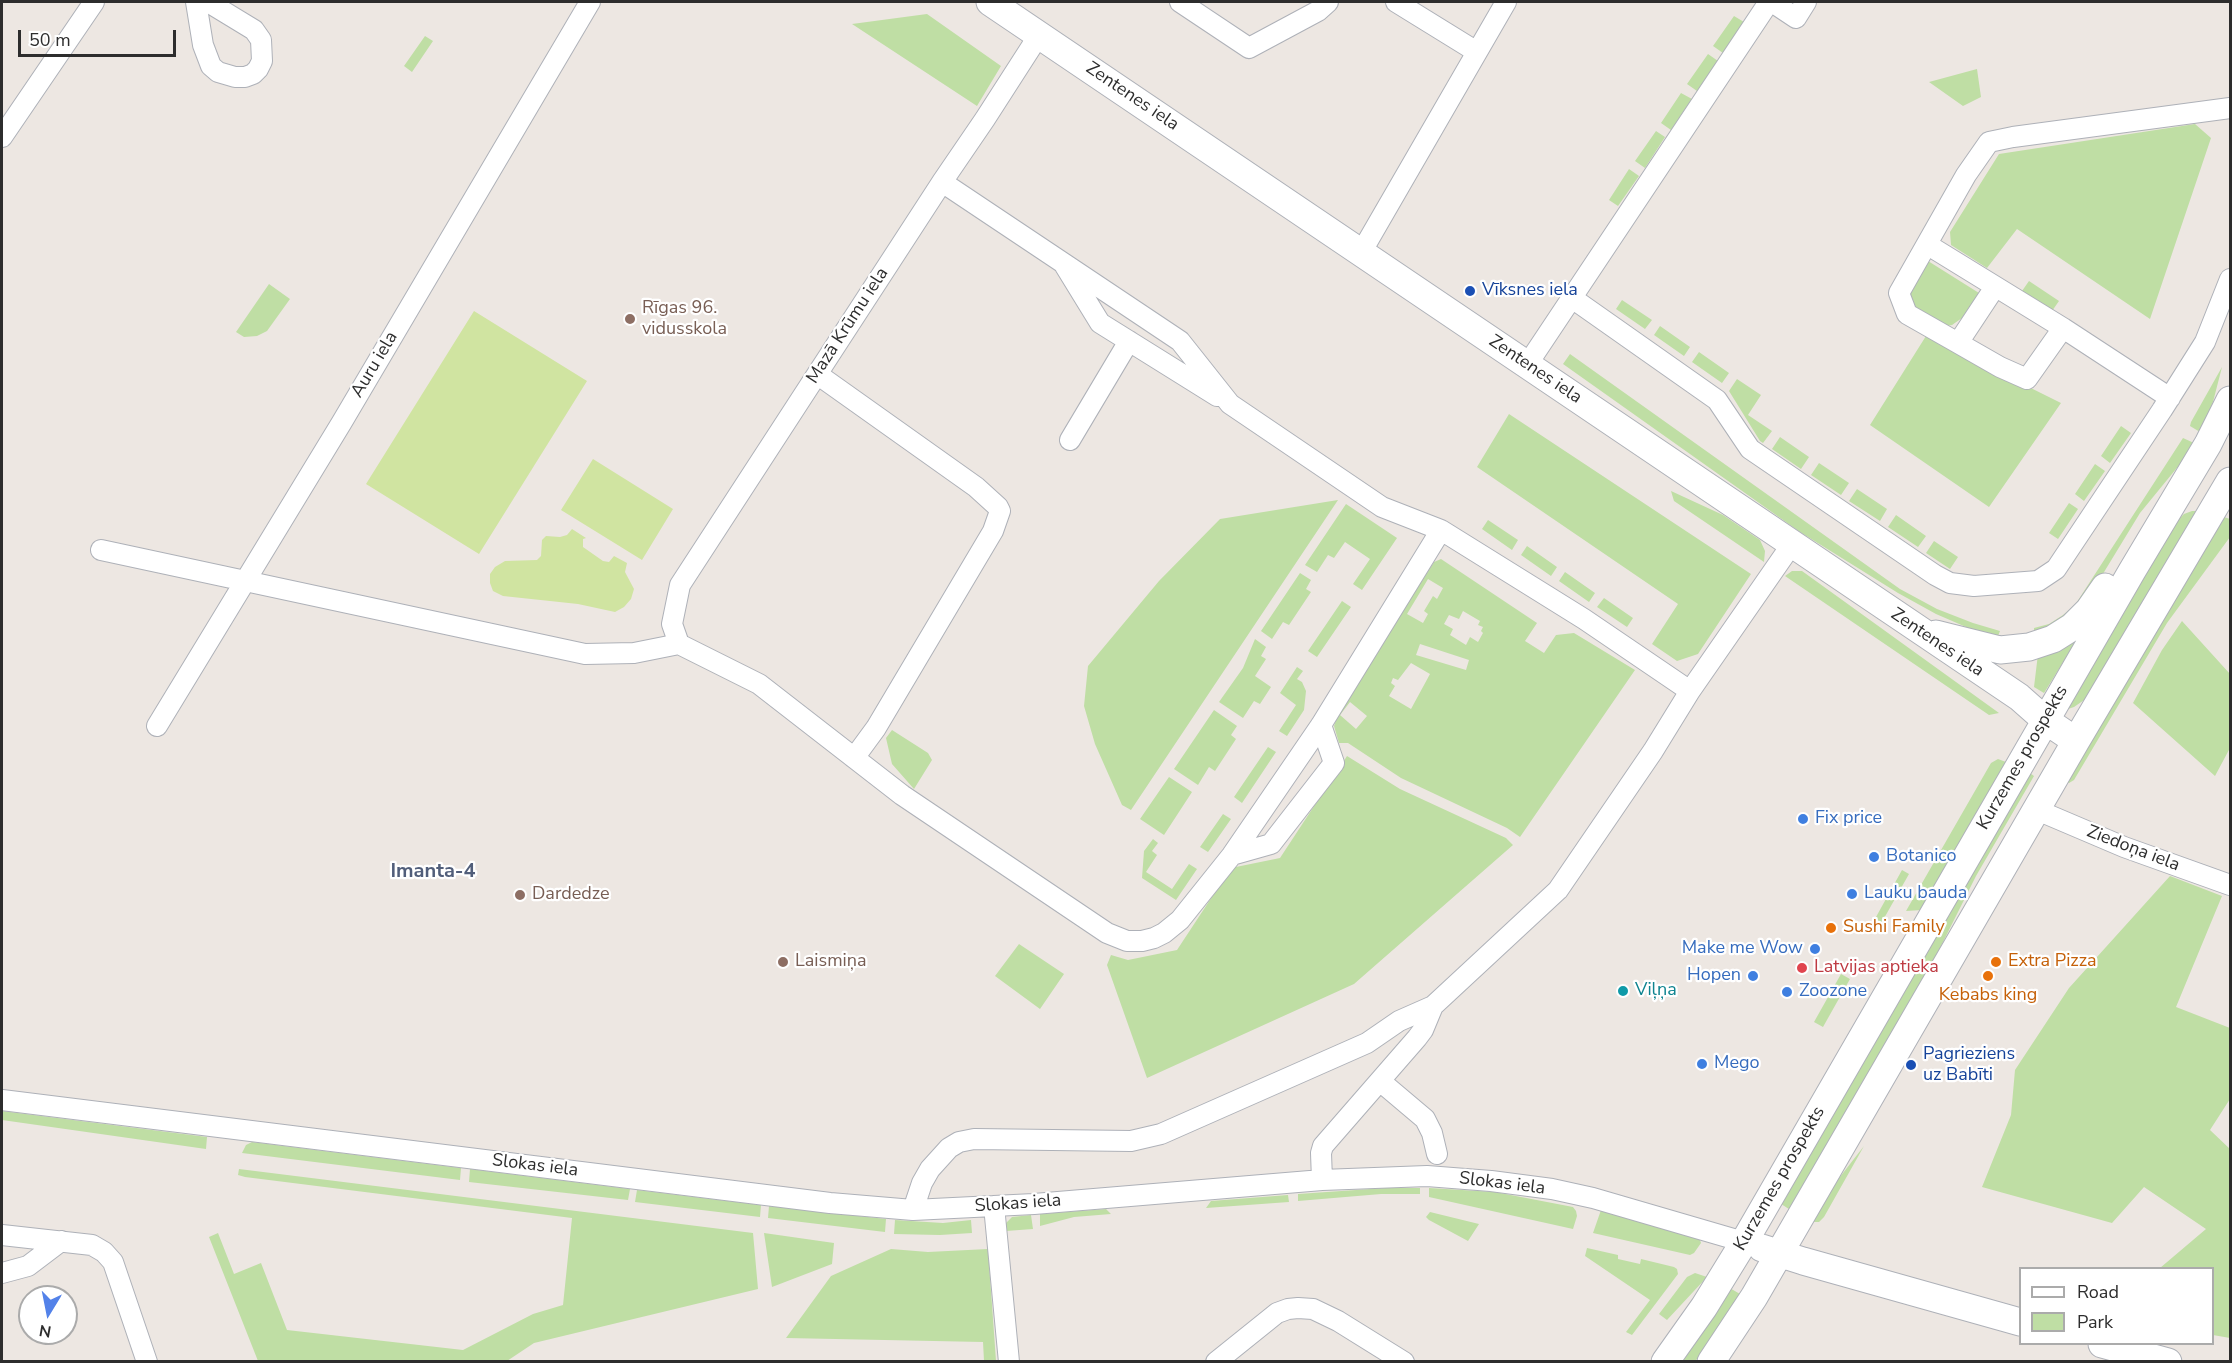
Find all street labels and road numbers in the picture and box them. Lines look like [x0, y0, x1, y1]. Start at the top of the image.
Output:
street label: Zentenes iela [1081, 58, 1183, 136]
street label: Mazā Krūmu iela [802, 264, 894, 388]
street label: Auru iela [347, 328, 403, 402]
street label: Zentenes iela [1484, 331, 1586, 409]
street label: Zentenes iela [1886, 604, 1988, 682]
street label: Kurzemes prospekts [1973, 682, 2073, 834]
street label: Ziedoņa iela [2083, 821, 2183, 877]
street label: Kurzemes prospekts [1730, 1103, 1830, 1255]
street label: Slokas iela [491, 1150, 579, 1182]
street label: Slokas iela [1458, 1168, 1546, 1200]
street label: Slokas iela [974, 1190, 1062, 1218]

